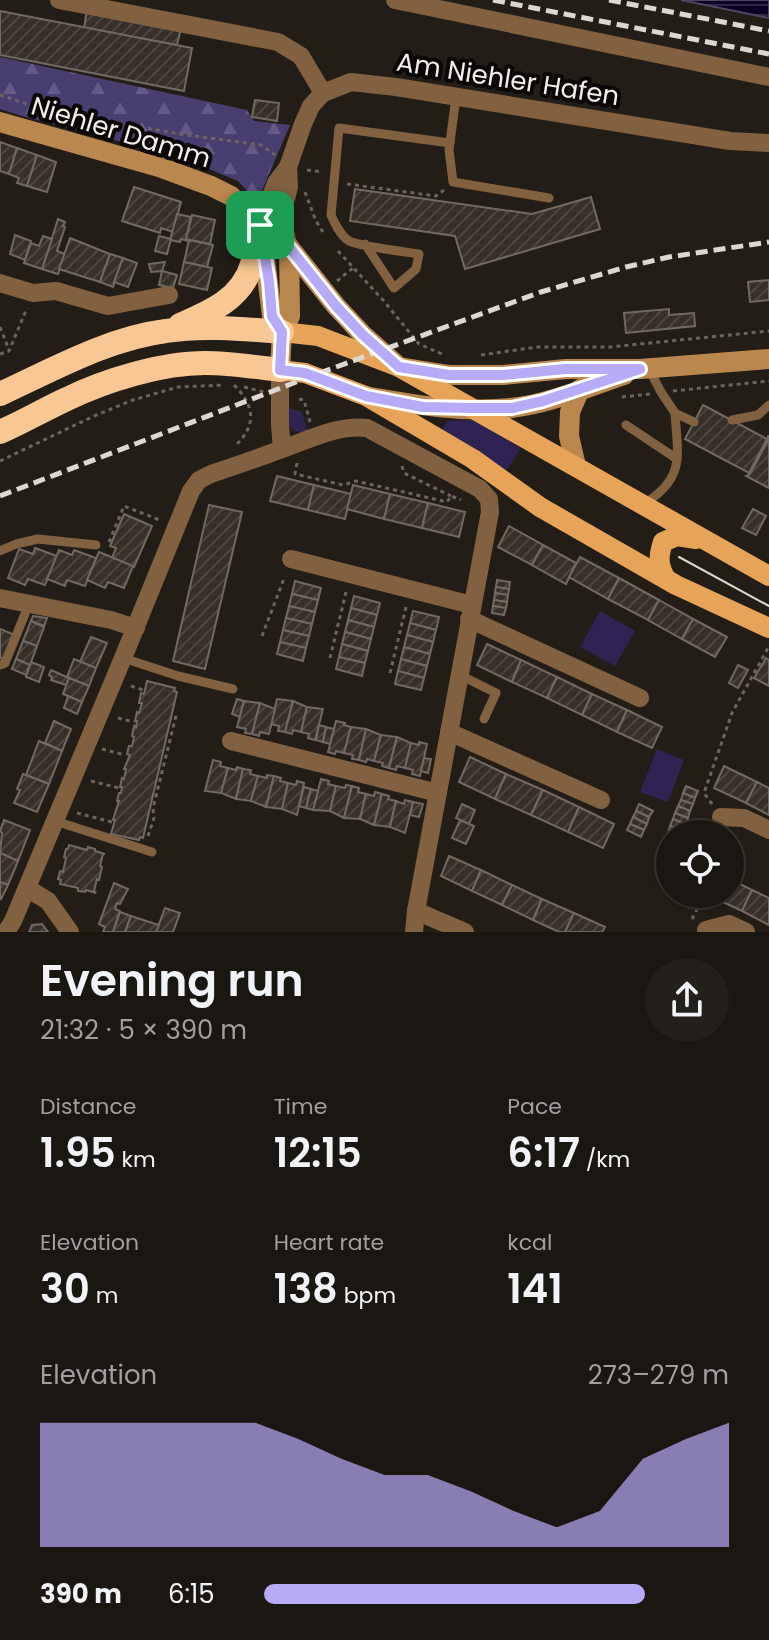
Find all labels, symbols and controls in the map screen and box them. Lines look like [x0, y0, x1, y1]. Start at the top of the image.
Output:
street label: Am Niehler Hafen [394, 44, 622, 114]
street label: Niehler Damm [27, 88, 215, 176]
pin [226, 191, 294, 259]
icon: arrive [238, 203, 282, 247]
map controls [656, 820, 744, 908]
button: locate [656, 820, 744, 908]
text: Evening run [40, 950, 304, 1011]
button: share [645, 958, 729, 1042]
text: 21:32 · 5 × 390 m [40, 1012, 247, 1048]
text: Distance [40, 1091, 136, 1122]
text: Time [274, 1091, 327, 1122]
text: Pace [507, 1091, 562, 1122]
text: 1.95 [40, 1125, 116, 1181]
text: 12:15 [274, 1125, 362, 1181]
text: 6:17 [507, 1125, 580, 1181]
text: km [116, 1144, 156, 1175]
text: /km [580, 1144, 630, 1175]
text: Elevation [40, 1227, 139, 1258]
text: Heart rate [274, 1227, 384, 1258]
text: kcal [507, 1227, 552, 1258]
text: 30 [40, 1261, 90, 1317]
text: 138 [274, 1261, 338, 1317]
text: 141 [507, 1261, 563, 1317]
text: m [90, 1280, 118, 1311]
text: bpm [338, 1280, 396, 1311]
text: Elevation [40, 1357, 157, 1393]
text: 273–279 m [588, 1357, 729, 1393]
text: 390 m [40, 1576, 122, 1612]
text: 6:15 [168, 1576, 215, 1612]

